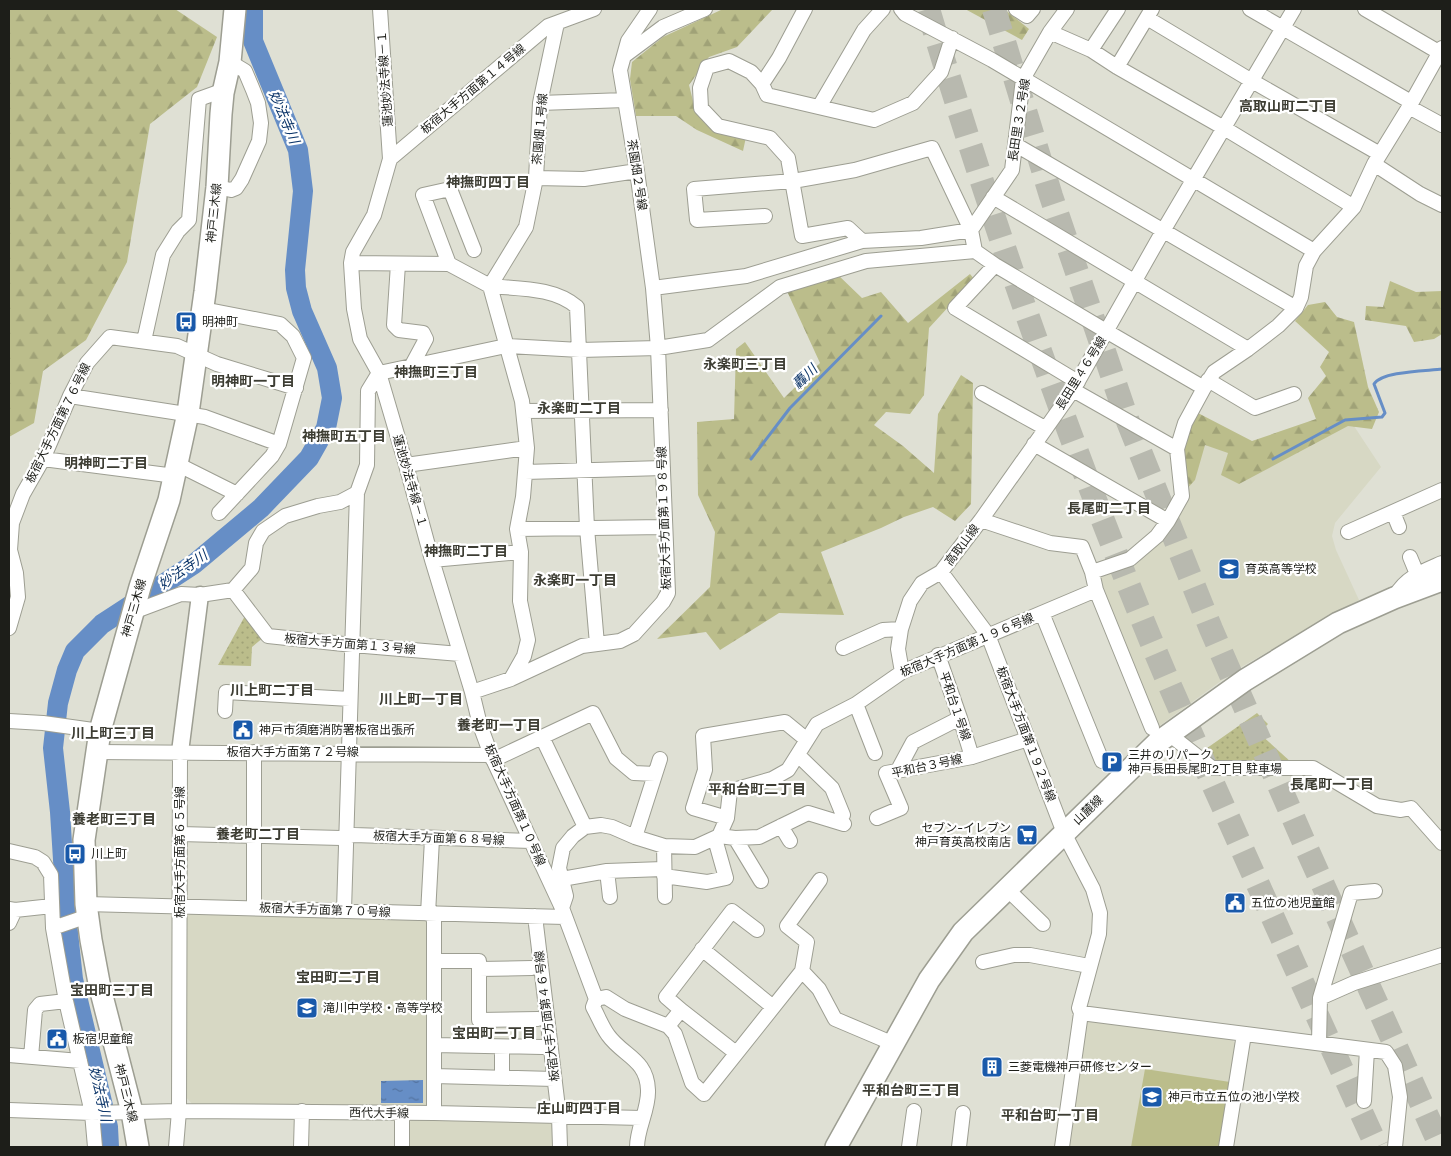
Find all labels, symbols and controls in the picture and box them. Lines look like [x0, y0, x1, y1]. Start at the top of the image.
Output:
street label: 蓮池妙法寺線－１ [375, 31, 395, 127]
street label: 板宿大手方面第１４号線 [418, 41, 528, 137]
street label: 長田里３２号線 [1006, 77, 1032, 163]
water label: 妙法寺川 [265, 88, 304, 148]
street label: 茶園畑１号線 [530, 93, 550, 165]
district label: 高取山町二丁目 [1239, 98, 1337, 115]
street label: 茶園畑２号線 [624, 138, 650, 212]
district label: 神撫町四丁目 [446, 174, 530, 191]
street label: 神戸三木線 [204, 182, 224, 244]
bus stop icon: 明神町 [174, 310, 198, 334]
place label: 明神町 [202, 315, 238, 329]
street label: 長田里４６号線 [1053, 334, 1109, 412]
district label: 永楽町三丁目 [703, 356, 787, 373]
water label: 轟川 [789, 360, 822, 393]
street label: 板宿大手方面第７６号線 [23, 361, 93, 485]
district label: 神撫町三丁目 [394, 364, 478, 381]
district label: 明神町一丁目 [211, 373, 295, 390]
district label: 永楽町二丁目 [537, 400, 621, 417]
district label: 神撫町五丁目 [302, 428, 386, 445]
street label: 蓮池妙法寺線－１ [390, 433, 430, 529]
street label: 板宿大手方面第１９８号線 [654, 446, 674, 590]
district label: 明神町二丁目 [64, 455, 148, 472]
district label: 長尾町二丁目 [1067, 500, 1151, 517]
street label: 高取山線 [942, 522, 982, 568]
district label: 神撫町二丁目 [424, 543, 508, 560]
water label: 妙法寺川 [155, 546, 212, 593]
school or university icon: 育英高等学校 [1217, 557, 1241, 581]
place label: 育英高等学校 [1245, 562, 1317, 576]
district label: 永楽町一丁目 [533, 572, 617, 589]
street label: 神戸三木線 [119, 577, 149, 639]
street label: 板宿大手方面第１９６号線 [898, 610, 1036, 680]
street label: 板宿大手方面第１３号線 [284, 631, 416, 657]
street label: 板宿大手方面第１９２号線 [994, 664, 1058, 804]
street label: 平和台１号線 [937, 670, 973, 742]
district label: 川上町二丁目 [230, 682, 314, 699]
district label: 川上町一丁目 [379, 691, 463, 708]
district label: 養老町一丁目 [457, 717, 541, 734]
public building icon: 神戸市須磨消防署板宿出張所 [231, 718, 255, 742]
place label: 神戸市須磨消防署板宿出張所 [259, 723, 415, 737]
district label: 川上町三丁目 [71, 725, 155, 742]
street label: 板宿大手方面第１０号線 [482, 742, 548, 868]
street label: 板宿大手方面第７２号線 [227, 745, 359, 759]
place label: 三井のリパーク 神戸長田長尾町2丁目 駐車場 [1128, 748, 1282, 776]
parking icon: 三井のリパーク 神戸長田長尾町2丁目 駐車場 [1100, 750, 1124, 774]
street label: 平和台３号線 [890, 752, 964, 780]
district label: 長尾町一丁目 [1290, 776, 1374, 793]
district label: 平和台町二丁目 [708, 781, 806, 798]
street label: 板宿大手方面第６５号線 [173, 786, 187, 918]
street label: 山麓線 [1070, 792, 1106, 828]
district label: 養老町三丁目 [72, 811, 156, 828]
place label: セブン-イレブン 神戸育英高校南店 [915, 821, 1011, 849]
supermarket icon: セブン-イレブン 神戸育英高校南店 [1015, 823, 1039, 847]
district label: 養老町二丁目 [216, 826, 300, 843]
street label: 板宿大手方面第６８号線 [373, 829, 505, 847]
bus stop icon: 川上町 [63, 842, 87, 866]
place label: 川上町 [91, 847, 127, 861]
public building icon: 五位の池児童館 [1223, 891, 1247, 915]
place label: 五位の池児童館 [1251, 896, 1335, 910]
street label: 板宿大手方面第７０号線 [259, 901, 391, 919]
street label: 板宿大手方面第４６号線 [532, 950, 562, 1082]
district label: 宝田町二丁目 [296, 969, 380, 986]
district label: 宝田町三丁目 [70, 982, 154, 999]
school or university icon: 滝川中学校・高等学校 [295, 996, 319, 1020]
place label: 滝川中学校・高等学校 [323, 1001, 443, 1015]
district label: 宝田町一丁目 [452, 1025, 536, 1042]
public building icon: 板宿児童館 [45, 1027, 69, 1051]
place label: 板宿児童館 [73, 1032, 133, 1046]
building icon: 三菱電機神戸研修センター [980, 1055, 1004, 1079]
place label: 三菱電機神戸研修センター [1008, 1060, 1152, 1074]
street label: 神戸三木線 [112, 1062, 140, 1124]
water label: 妙法寺川 [85, 1065, 115, 1125]
district label: 平和台町三丁目 [862, 1082, 960, 1099]
school or university icon: 神戸市立五位の池小学校 [1140, 1085, 1164, 1109]
place label: 神戸市立五位の池小学校 [1168, 1090, 1300, 1104]
district label: 庄山町四丁目 [537, 1100, 621, 1117]
street label: 西代大手線 [349, 1105, 409, 1121]
district label: 平和台町一丁目 [1001, 1107, 1099, 1124]

